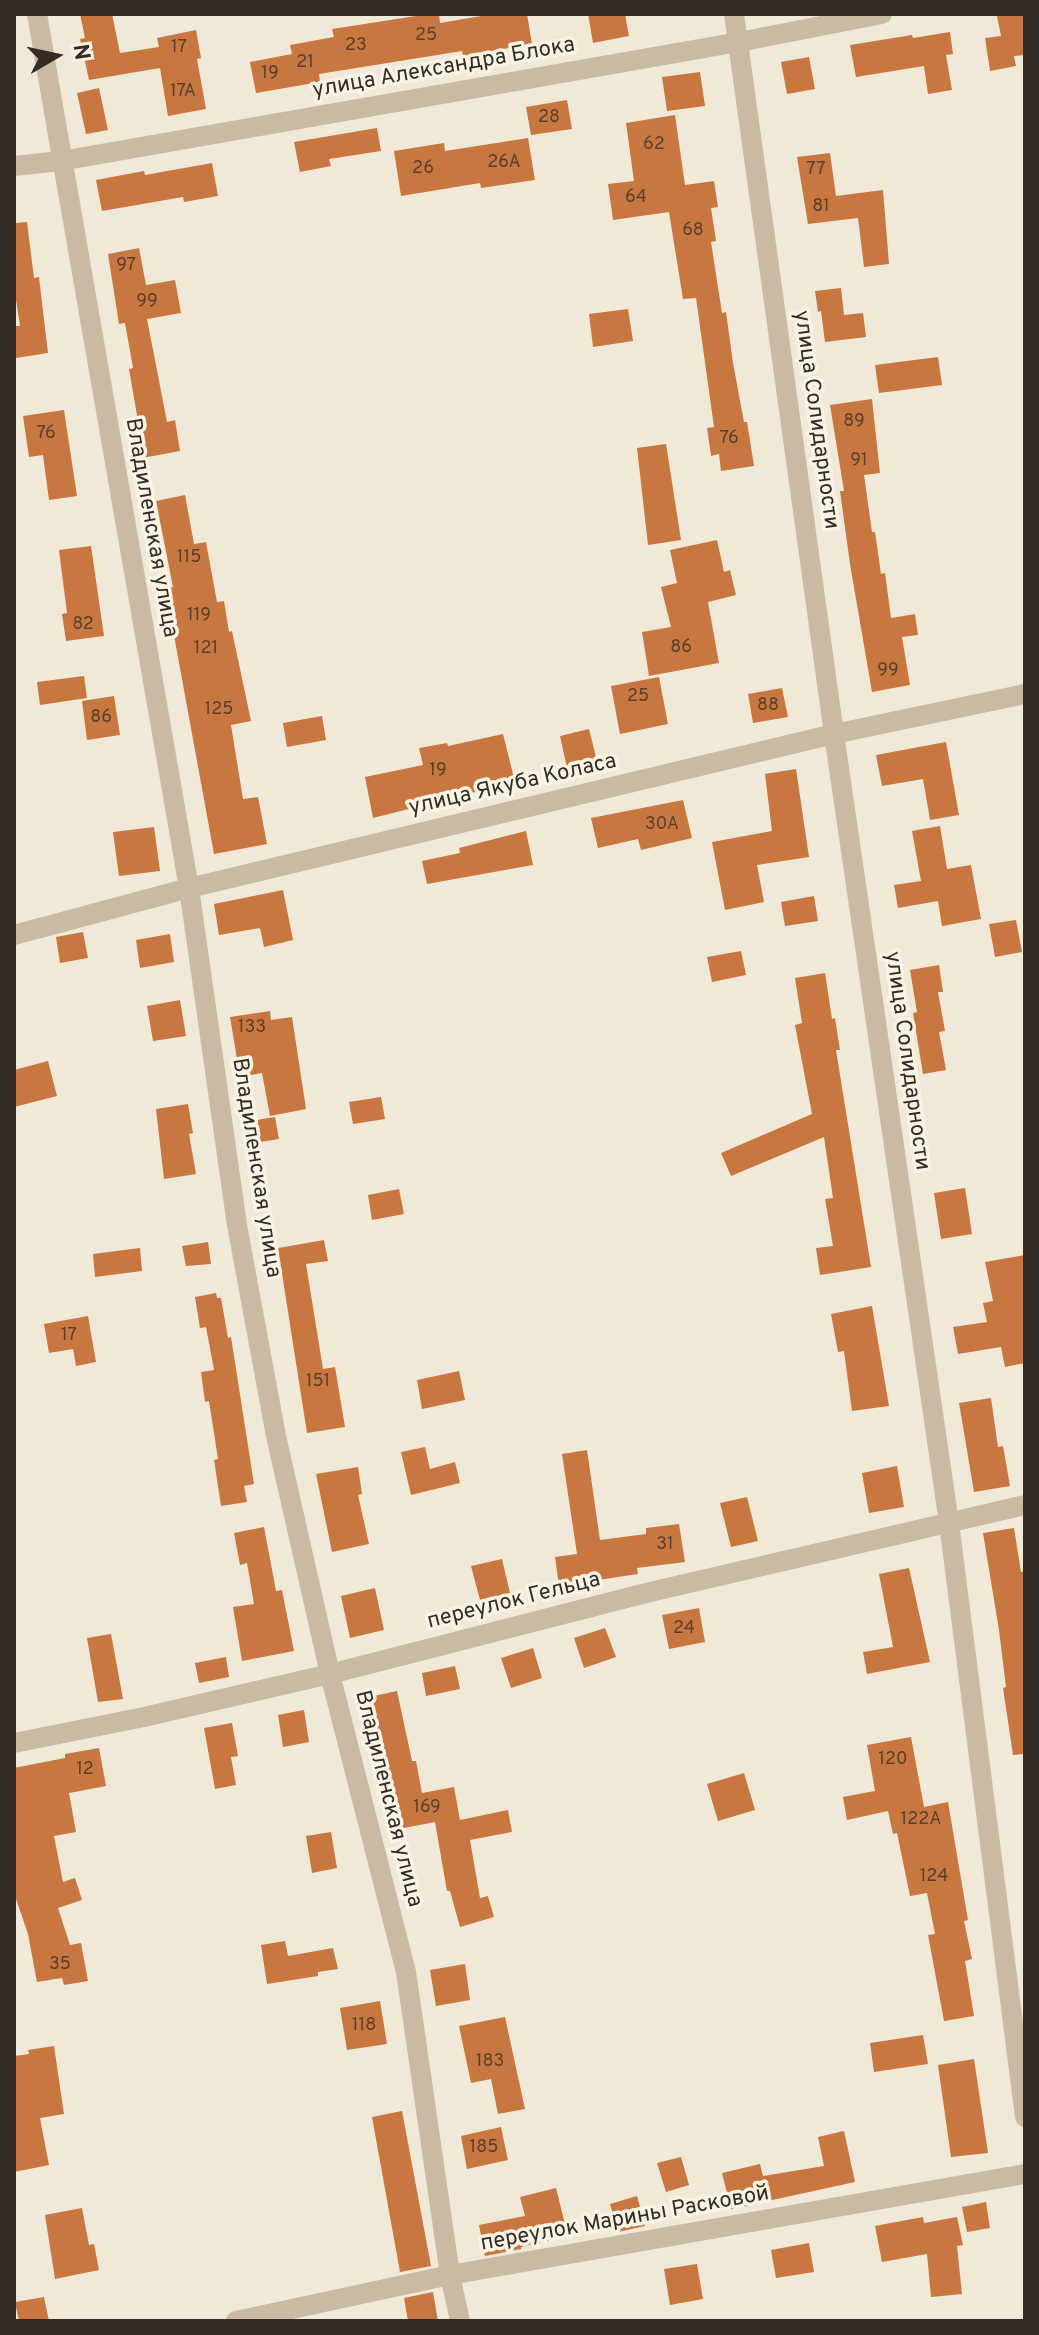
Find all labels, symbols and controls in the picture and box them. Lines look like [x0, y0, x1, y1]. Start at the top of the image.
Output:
north arrow [16, 16, 96, 96]
house number: 25 [415, 25, 437, 47]
street label: улица Александра Блока [311, 33, 577, 105]
house number: 23 [345, 35, 367, 57]
house number: 17 [171, 37, 187, 59]
text: N [66, 42, 95, 62]
house number: 21 [296, 52, 314, 74]
house number: 19 [261, 63, 279, 85]
house number: 17А [170, 81, 196, 103]
house number: 28 [538, 107, 560, 129]
house number: 62 [643, 134, 665, 156]
house number: 26А [487, 152, 521, 174]
house number: 26 [412, 158, 434, 180]
house number: 77 [806, 159, 826, 181]
house number: 64 [625, 187, 647, 209]
house number: 81 [812, 196, 830, 218]
house number: 68 [682, 220, 704, 242]
house number: 97 [116, 255, 136, 277]
house number: 99 [136, 291, 158, 313]
street label: улица Солидарности [787, 309, 843, 531]
house number: 89 [843, 411, 865, 433]
street label: Владиленская улица [118, 416, 182, 640]
house number: 76 [36, 423, 56, 445]
house number: 76 [719, 428, 739, 450]
house number: 91 [850, 450, 868, 472]
house number: 115 [177, 547, 201, 569]
house number: 119 [187, 605, 211, 627]
house number: 82 [72, 614, 94, 636]
house number: 86 [670, 637, 692, 659]
house number: 121 [194, 638, 218, 660]
house number: 99 [877, 660, 899, 682]
house number: 25 [627, 686, 649, 708]
house number: 88 [757, 695, 779, 717]
house number: 125 [205, 699, 233, 721]
house number: 86 [90, 707, 112, 729]
street label: улица Якуба Коласа [407, 749, 619, 823]
house number: 19 [429, 760, 447, 782]
house number: 30А [645, 814, 679, 836]
street label: улица Солидарности [878, 950, 934, 1172]
house number: 133 [238, 1017, 266, 1039]
street label: Владиленская улица [225, 1056, 285, 1280]
house number: 17 [61, 1325, 77, 1347]
house number: 151 [306, 1371, 330, 1393]
house number: 31 [656, 1534, 674, 1556]
street label: переулок Гельца [425, 1568, 603, 1636]
house number: 24 [673, 1618, 695, 1640]
street label: Владиленская улица [347, 1688, 427, 1910]
house number: 120 [878, 1749, 908, 1771]
house number: 12 [76, 1759, 94, 1781]
house number: 169 [413, 1797, 441, 1819]
house number: 122А [901, 1809, 941, 1831]
house number: 124 [920, 1866, 948, 1888]
house number: 35 [49, 1954, 71, 1976]
house number: 118 [352, 2015, 376, 2037]
house number: 183 [476, 2051, 504, 2073]
house number: 185 [470, 2137, 498, 2159]
street label: переулок Марины Расковой [479, 2182, 771, 2258]

